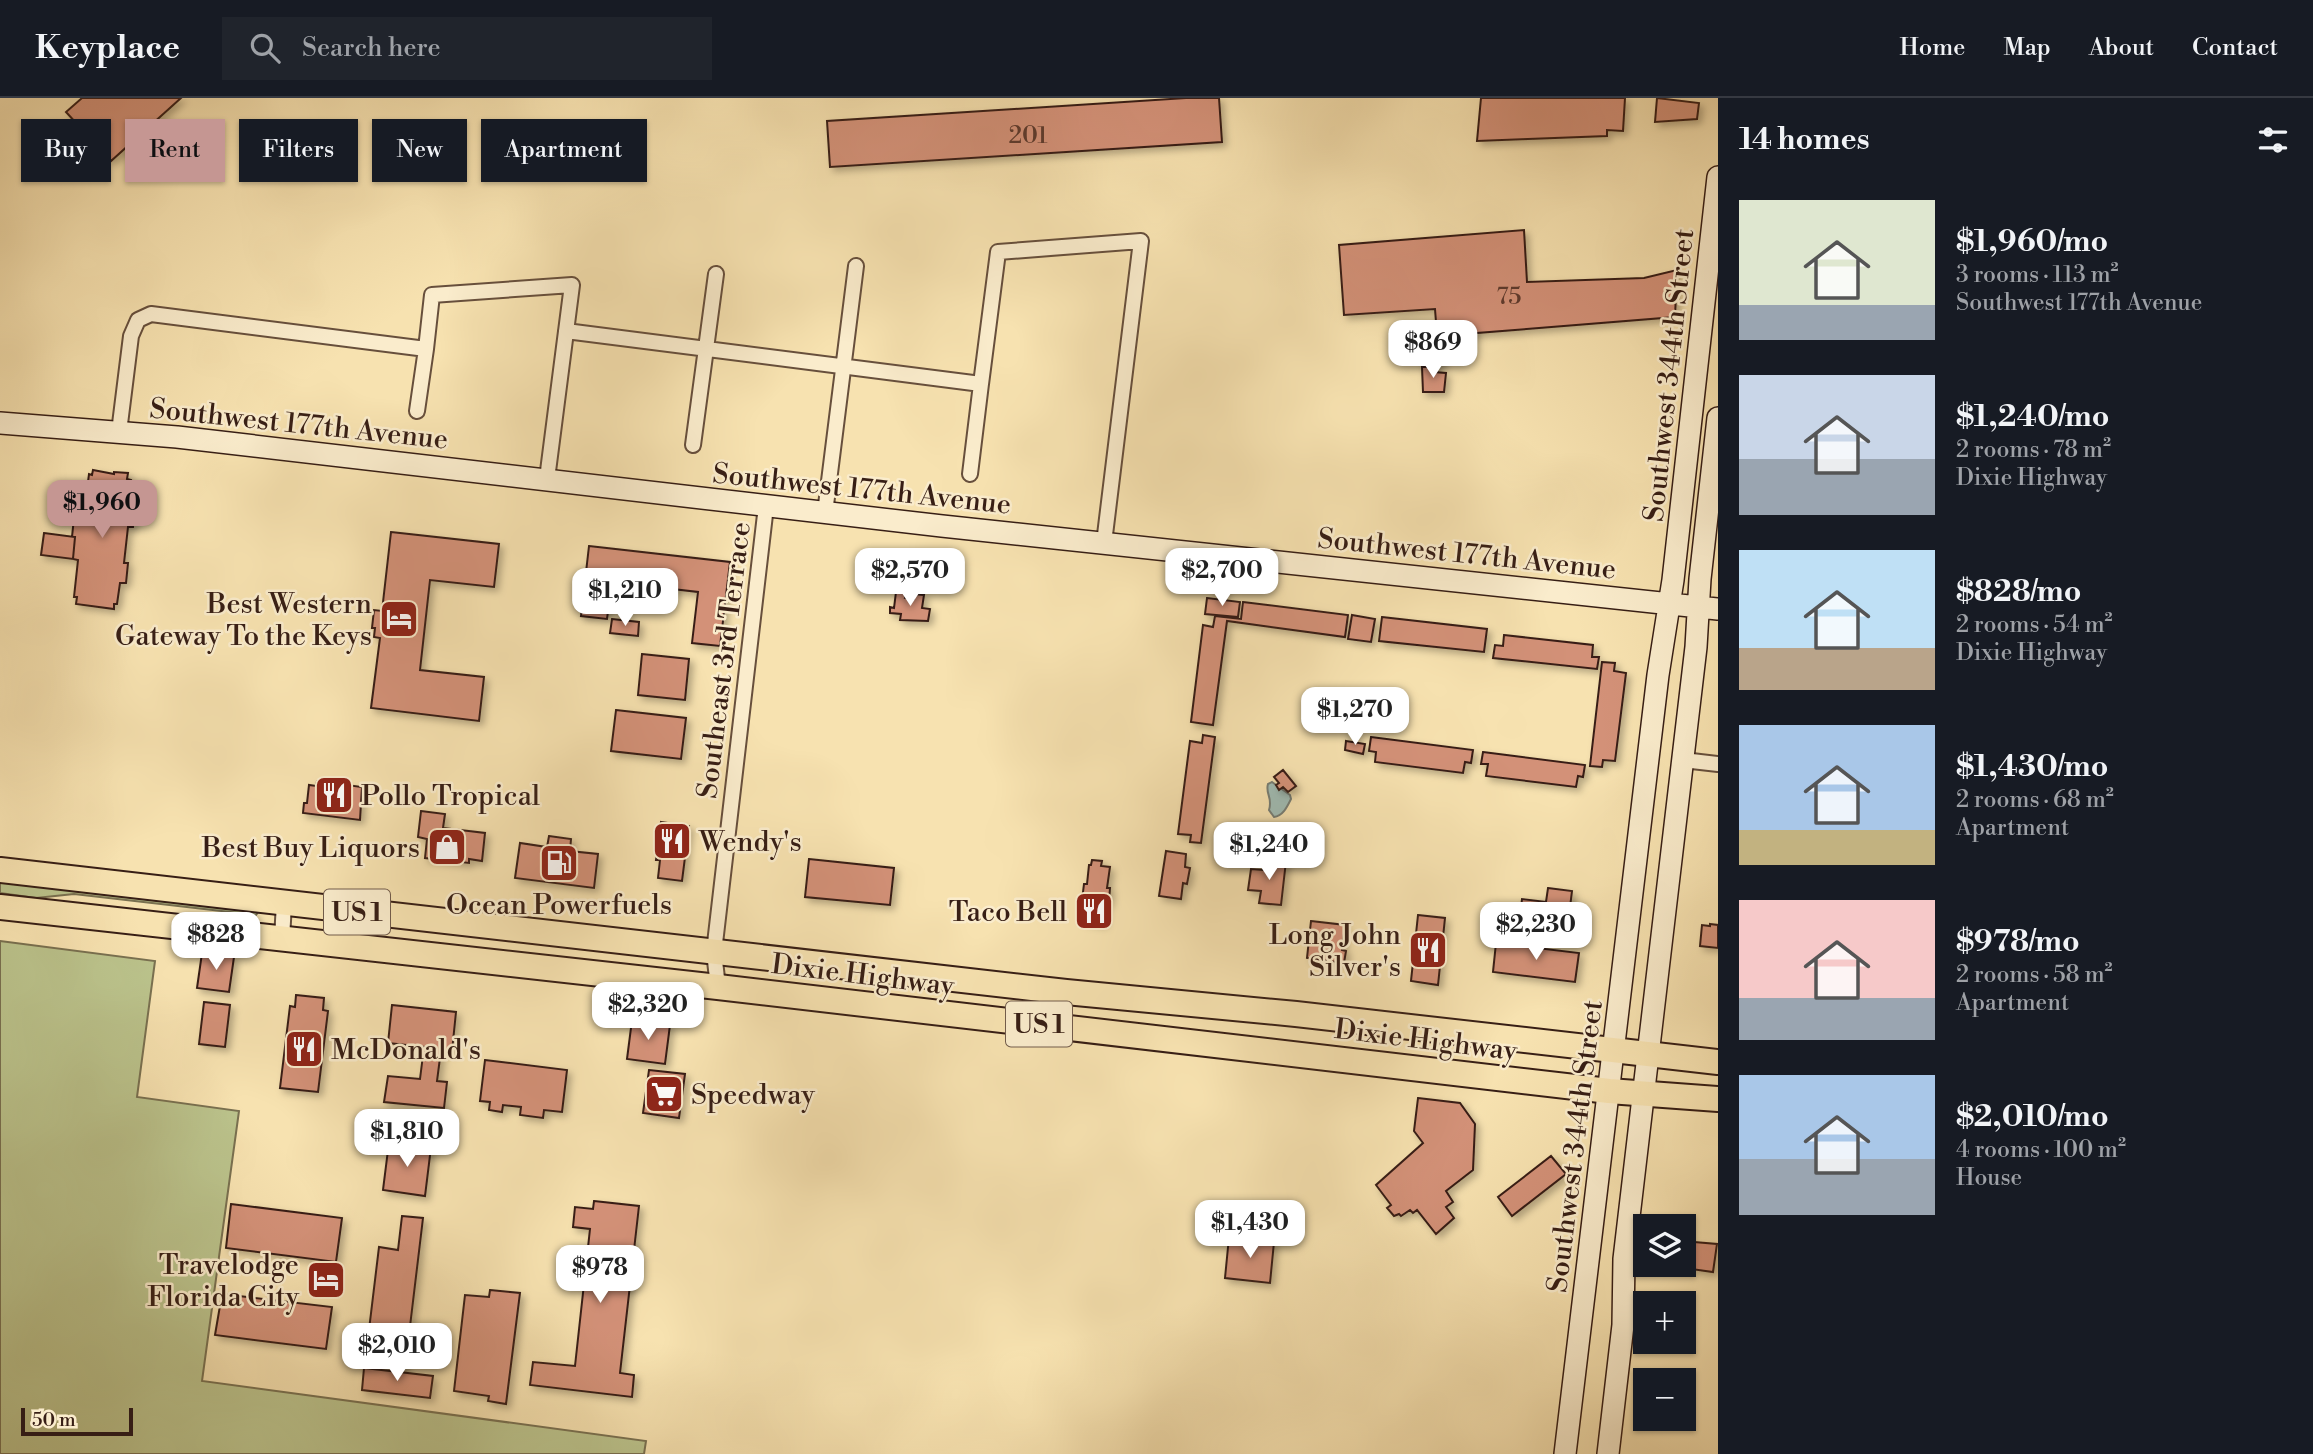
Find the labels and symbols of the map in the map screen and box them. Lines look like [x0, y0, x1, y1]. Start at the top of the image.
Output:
house number: 201 [1008, 121, 1048, 151]
street label: Southwest 344th Street [1637, 227, 1702, 523]
house number: 75 [1497, 282, 1521, 312]
pin: $869 [1392, 320, 1474, 380]
street label: Southwest 177th Avenue [148, 391, 450, 458]
street label: Southwest 177th Avenue [711, 456, 1013, 523]
pin: $1,960 [45, 480, 159, 540]
street label: Southeast 3rd Terrace [690, 520, 759, 801]
street label: Southwest 177th Avenue [1316, 521, 1618, 588]
pin: $2,570 [853, 548, 967, 608]
pin: $2,700 [1165, 548, 1279, 608]
pin: $1,210 [568, 568, 682, 628]
place label: Best Western Gateway To the Keys [115, 587, 372, 654]
hotel icon: Best Western Gateway To the Keys [378, 598, 420, 640]
pin: $1,270 [1298, 688, 1412, 747]
restaurant icon: Pollo Tropical [313, 774, 355, 816]
place label: Pollo Tropical [361, 779, 540, 814]
restaurant icon: Wendy's [651, 820, 693, 862]
pin: $1,240 [1212, 822, 1326, 882]
place label: Wendy's [698, 825, 802, 860]
shop icon: Best Buy Liquors [426, 826, 468, 868]
place label: Best Buy Liquors [201, 831, 420, 866]
fuel station icon: Ocean Powerfuels [538, 842, 580, 884]
place label: Ocean Powerfuels [446, 888, 672, 923]
road number: US 1 [324, 890, 390, 934]
restaurant icon: Taco Bell [1073, 890, 1115, 932]
place label: Taco Bell [949, 895, 1067, 930]
pin: $2,230 [1479, 902, 1593, 962]
pin: $828 [175, 912, 257, 972]
place label: Long John Silver's [1269, 918, 1401, 985]
restaurant icon: Long John Silver's [1407, 929, 1449, 971]
street label: Dixie Highway [769, 947, 957, 1004]
pin: $2,320 [591, 982, 705, 1042]
street label: Southwest 344th Street [1540, 998, 1611, 1294]
road number: US 1 [1006, 1001, 1072, 1046]
street label: Dixie Highway [1332, 1012, 1520, 1069]
restaurant icon: McDonald's [283, 1028, 325, 1070]
place label: McDonald's [331, 1033, 481, 1068]
supermarket icon: Speedway [643, 1073, 685, 1115]
place label: Speedway [691, 1078, 815, 1113]
pin: $1,810 [350, 1110, 464, 1169]
pin: $1,430 [1193, 1200, 1307, 1260]
pin: $978 [559, 1246, 641, 1305]
place label: Travelodge Florida City [147, 1248, 299, 1315]
hotel icon: Travelodge Florida City [305, 1259, 347, 1301]
pin: $2,010 [340, 1324, 454, 1383]
scale bar [21, 1405, 133, 1437]

